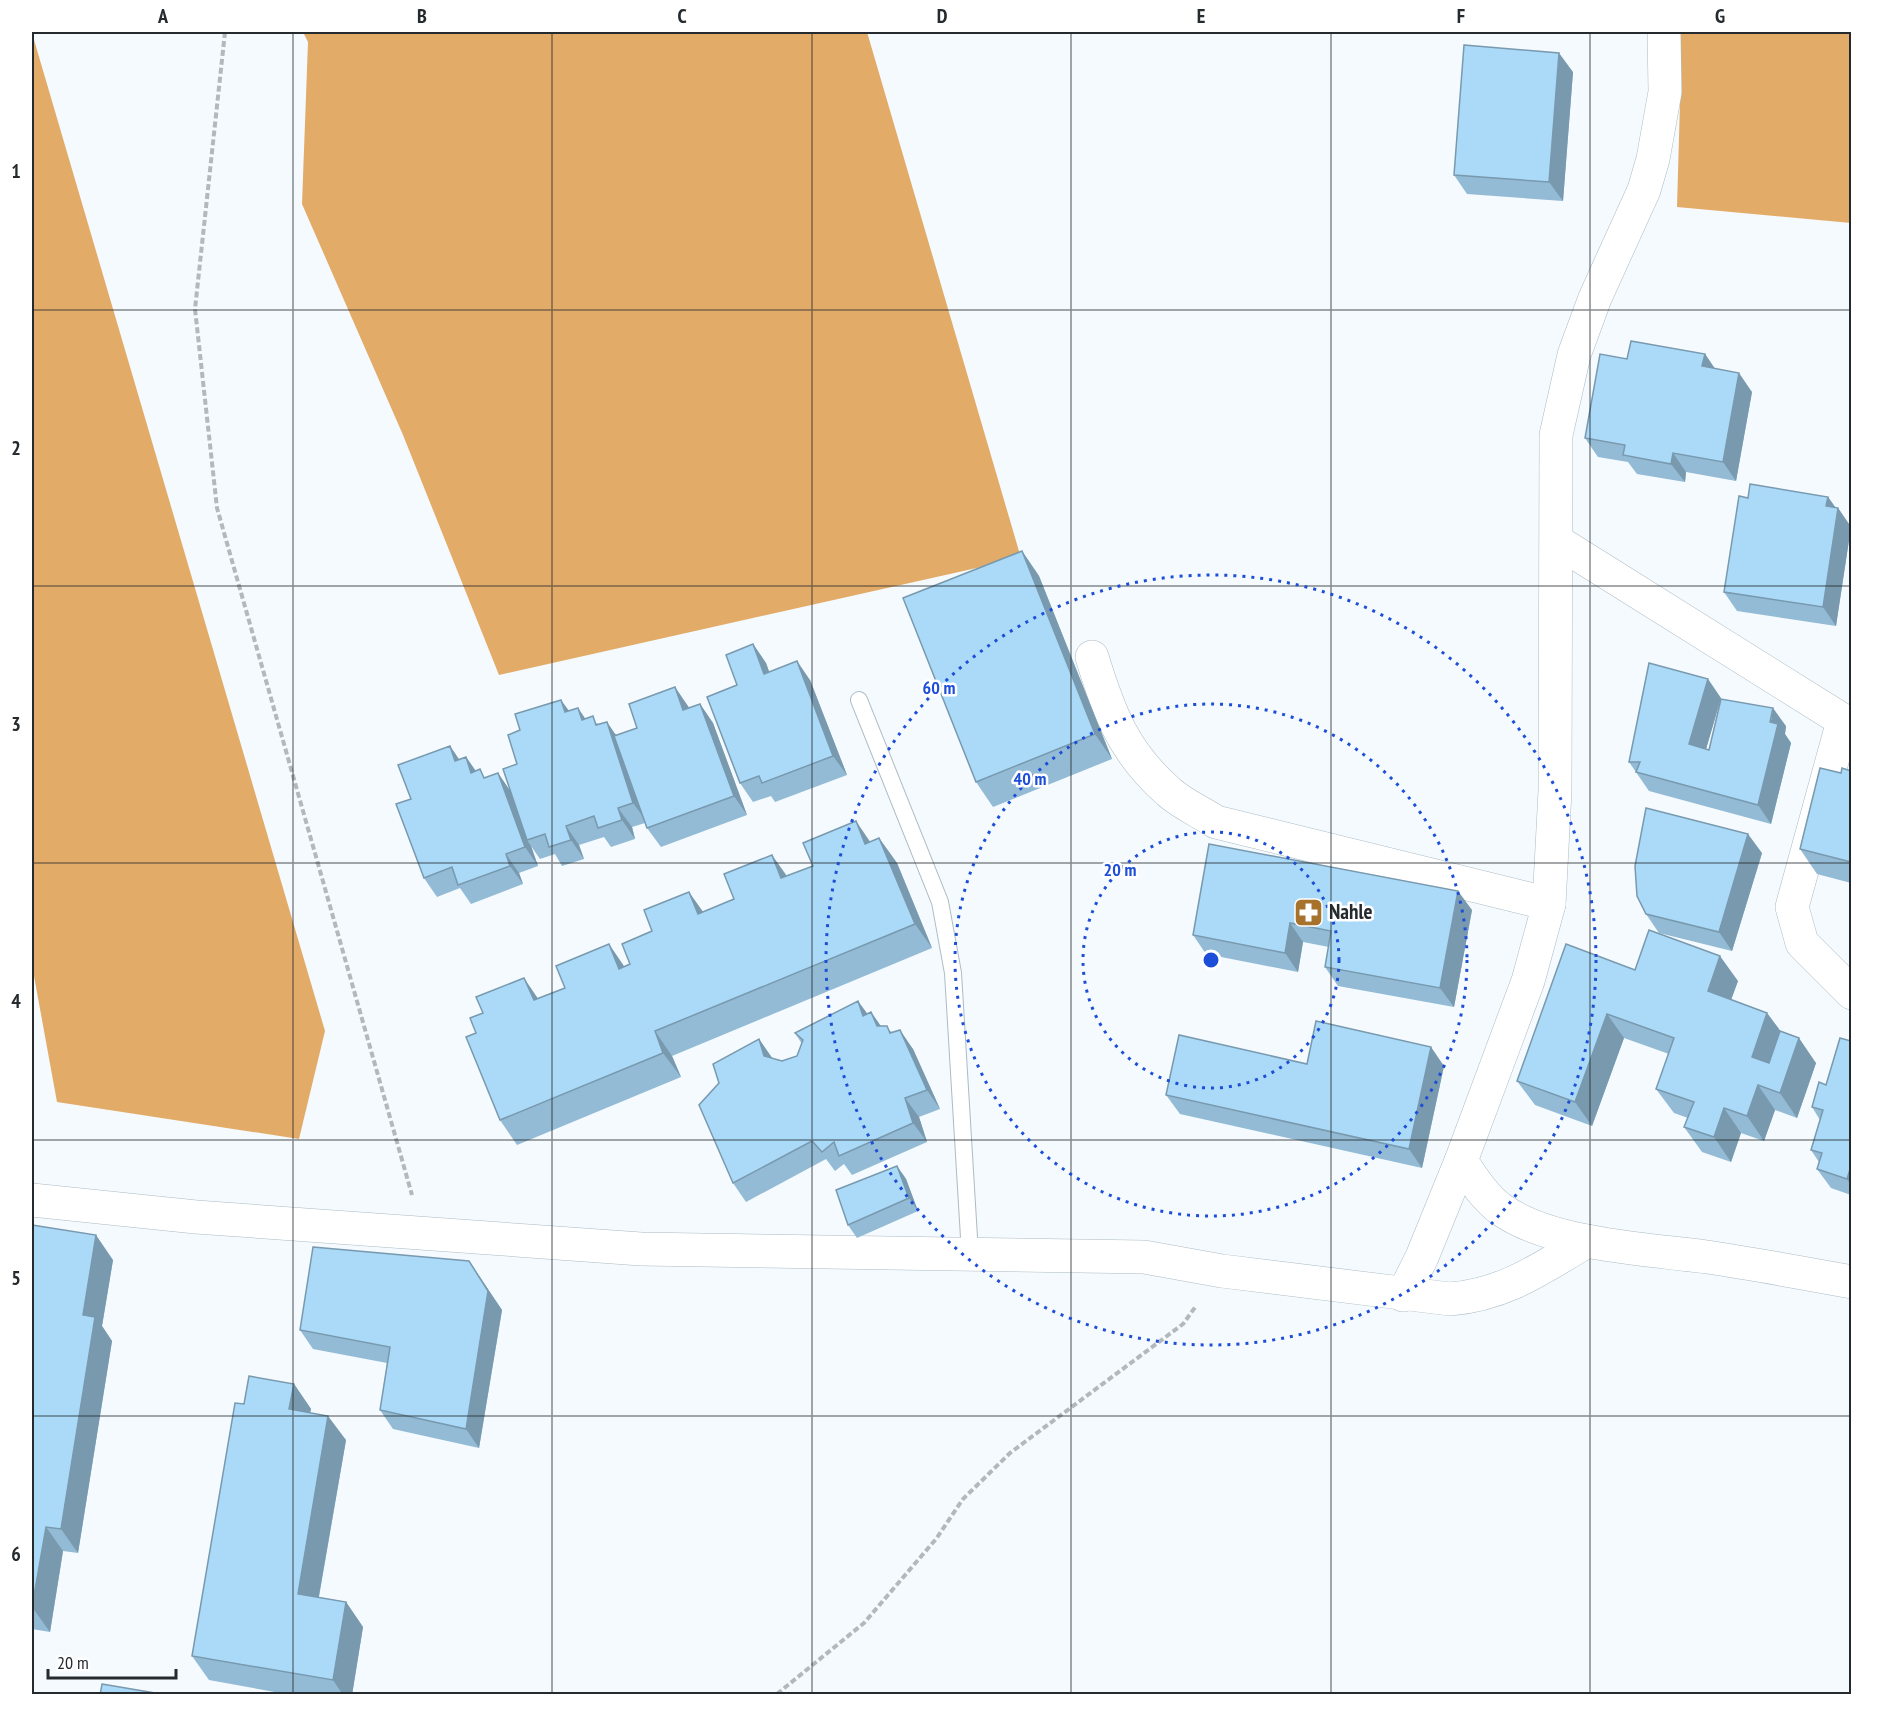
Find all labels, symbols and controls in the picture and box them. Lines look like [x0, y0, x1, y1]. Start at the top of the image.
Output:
text: A [157, 3, 169, 29]
text: B [417, 3, 427, 29]
text: C [677, 3, 687, 29]
text: D [937, 3, 948, 29]
text: E [1197, 3, 1205, 29]
text: F [1457, 3, 1465, 29]
text: G [1715, 3, 1725, 29]
text: 1 [11, 158, 21, 184]
text: 2 [11, 435, 21, 461]
text: 60 m [923, 676, 955, 699]
text: 3 [11, 711, 21, 737]
text: 40 m [1014, 767, 1046, 790]
text: 20 m [1104, 858, 1136, 881]
pharmacy icon: Nahle [1292, 896, 1324, 928]
place label: Nahle [1329, 898, 1373, 925]
centre of rings [1201, 950, 1221, 970]
text: 4 [11, 988, 21, 1014]
text: 5 [11, 1265, 21, 1291]
text: 6 [11, 1541, 21, 1567]
scale bar [48, 1642, 176, 1680]
text: 20 m [57, 1651, 89, 1674]

